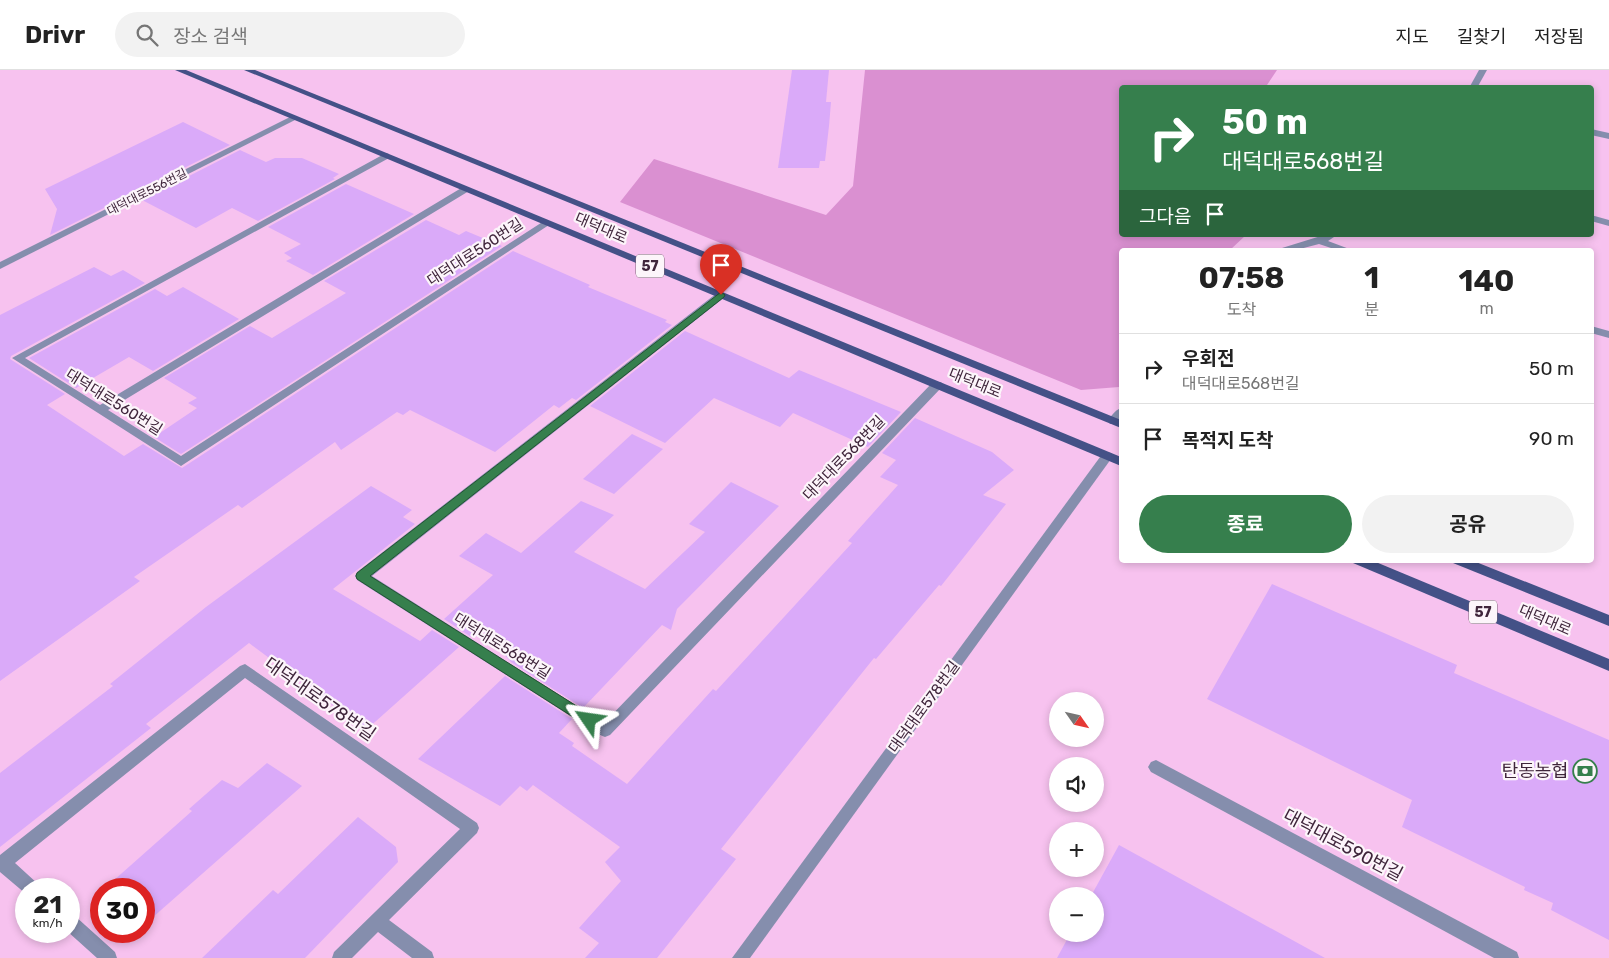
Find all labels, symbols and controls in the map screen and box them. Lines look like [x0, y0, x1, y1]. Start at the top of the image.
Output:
search box [115, 12, 465, 57]
text: Drivr [25, 21, 85, 49]
icon: search [133, 21, 161, 49]
text: 장소 검색 [173, 25, 248, 48]
text: 지도 [1396, 26, 1429, 48]
text: 길찾기 [1457, 26, 1506, 48]
text: 저장됨 [1534, 26, 1584, 48]
text: 50 m [1222, 101, 1308, 143]
icon: right [1139, 105, 1204, 170]
text: 대덕대로568번길 [1222, 148, 1384, 175]
street label: 대덕대로556번길 [105, 166, 189, 218]
icon: arrive [1201, 200, 1229, 228]
text: 그다음 [1139, 205, 1191, 228]
street label: 대덕대로 [572, 209, 630, 247]
street label: 대덕대로560번길 [424, 214, 526, 290]
pin [700, 244, 742, 295]
icon: arrive [707, 251, 735, 279]
road number: 57 [636, 255, 664, 278]
text: 07:58 [1199, 260, 1285, 296]
text: 1 [1364, 260, 1379, 296]
text: 140 [1459, 263, 1514, 299]
text: m [1479, 299, 1494, 318]
text: 도착 [1227, 300, 1256, 319]
text: 분 [1364, 300, 1379, 319]
text: 우회전 [1182, 347, 1234, 370]
icon: right [1139, 355, 1167, 383]
text: 50 m [1529, 357, 1574, 380]
street label: 대덕대로 [946, 364, 1004, 402]
street label: 대덕대로560번길 [62, 365, 166, 439]
text: 대덕대로568번길 [1182, 374, 1300, 393]
street label: 대덕대로568번길 [799, 412, 889, 504]
icon: arrive [1139, 425, 1167, 453]
text: 90 m [1529, 427, 1574, 450]
text: 목적지 도착 [1182, 429, 1273, 452]
button: 종료 [1139, 495, 1352, 553]
button: 공유 [1362, 495, 1574, 553]
road number: 57 [1469, 600, 1497, 624]
street label: 대덕대로 [1516, 601, 1574, 639]
street label: 대덕대로568번길 [450, 609, 554, 683]
street label: 대덕대로578번길 [260, 652, 380, 746]
street label: 대덕대로578번길 [885, 658, 963, 756]
north arrow [1049, 692, 1104, 748]
map controls [1049, 692, 1104, 942]
position arrow [562, 693, 614, 745]
button: sound [1049, 757, 1104, 812]
bank icon: 탄동농협 [1572, 758, 1598, 784]
place label: 탄동농협 [1502, 760, 1568, 782]
street label: 대덕대로590번길 [1279, 804, 1407, 886]
button: + [1049, 822, 1104, 877]
speed limit sign: 30 [90, 878, 155, 943]
button: − [1049, 887, 1104, 942]
text: 21 [33, 890, 62, 919]
text: km/h [33, 916, 62, 930]

